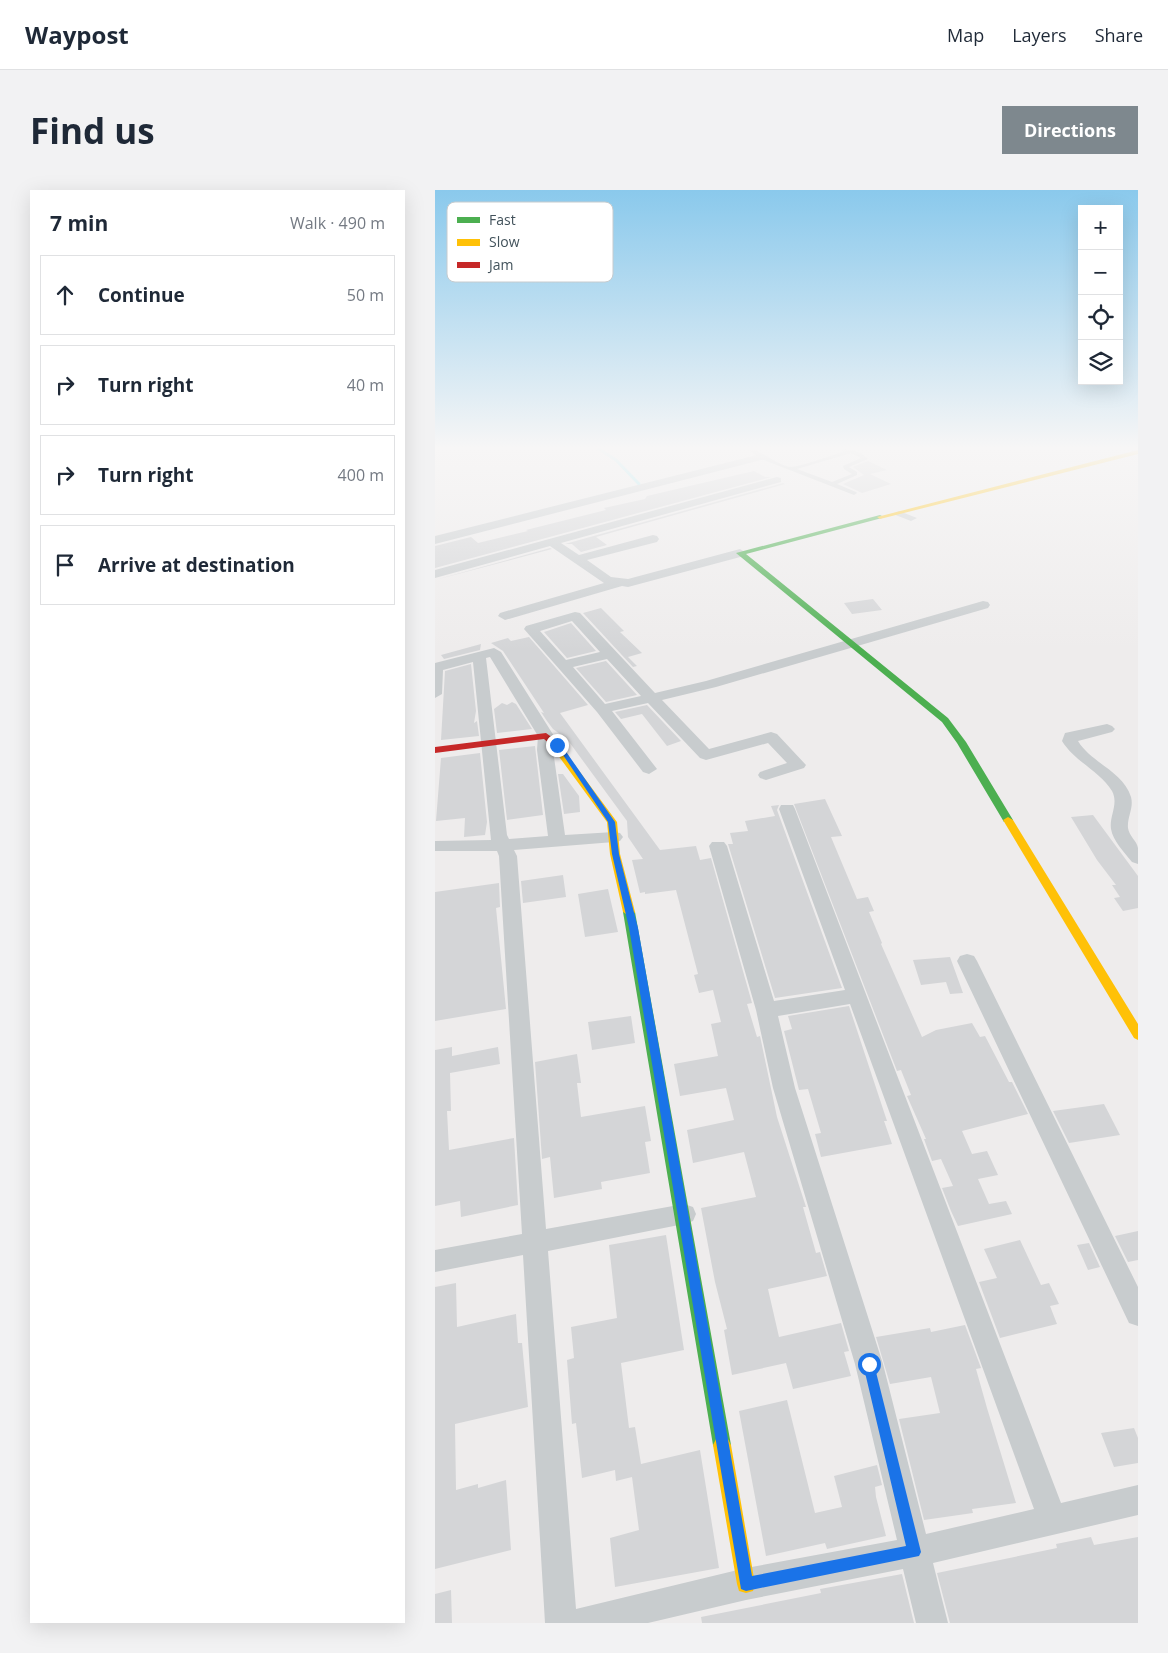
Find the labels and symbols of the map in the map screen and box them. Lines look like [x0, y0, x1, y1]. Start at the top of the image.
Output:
legend [447, 202, 613, 282]
text: Fast [489, 210, 516, 229]
text: Slow [489, 232, 520, 251]
text: Jam [487, 255, 514, 274]
route end [546, 734, 569, 757]
route start [858, 1353, 881, 1376]

